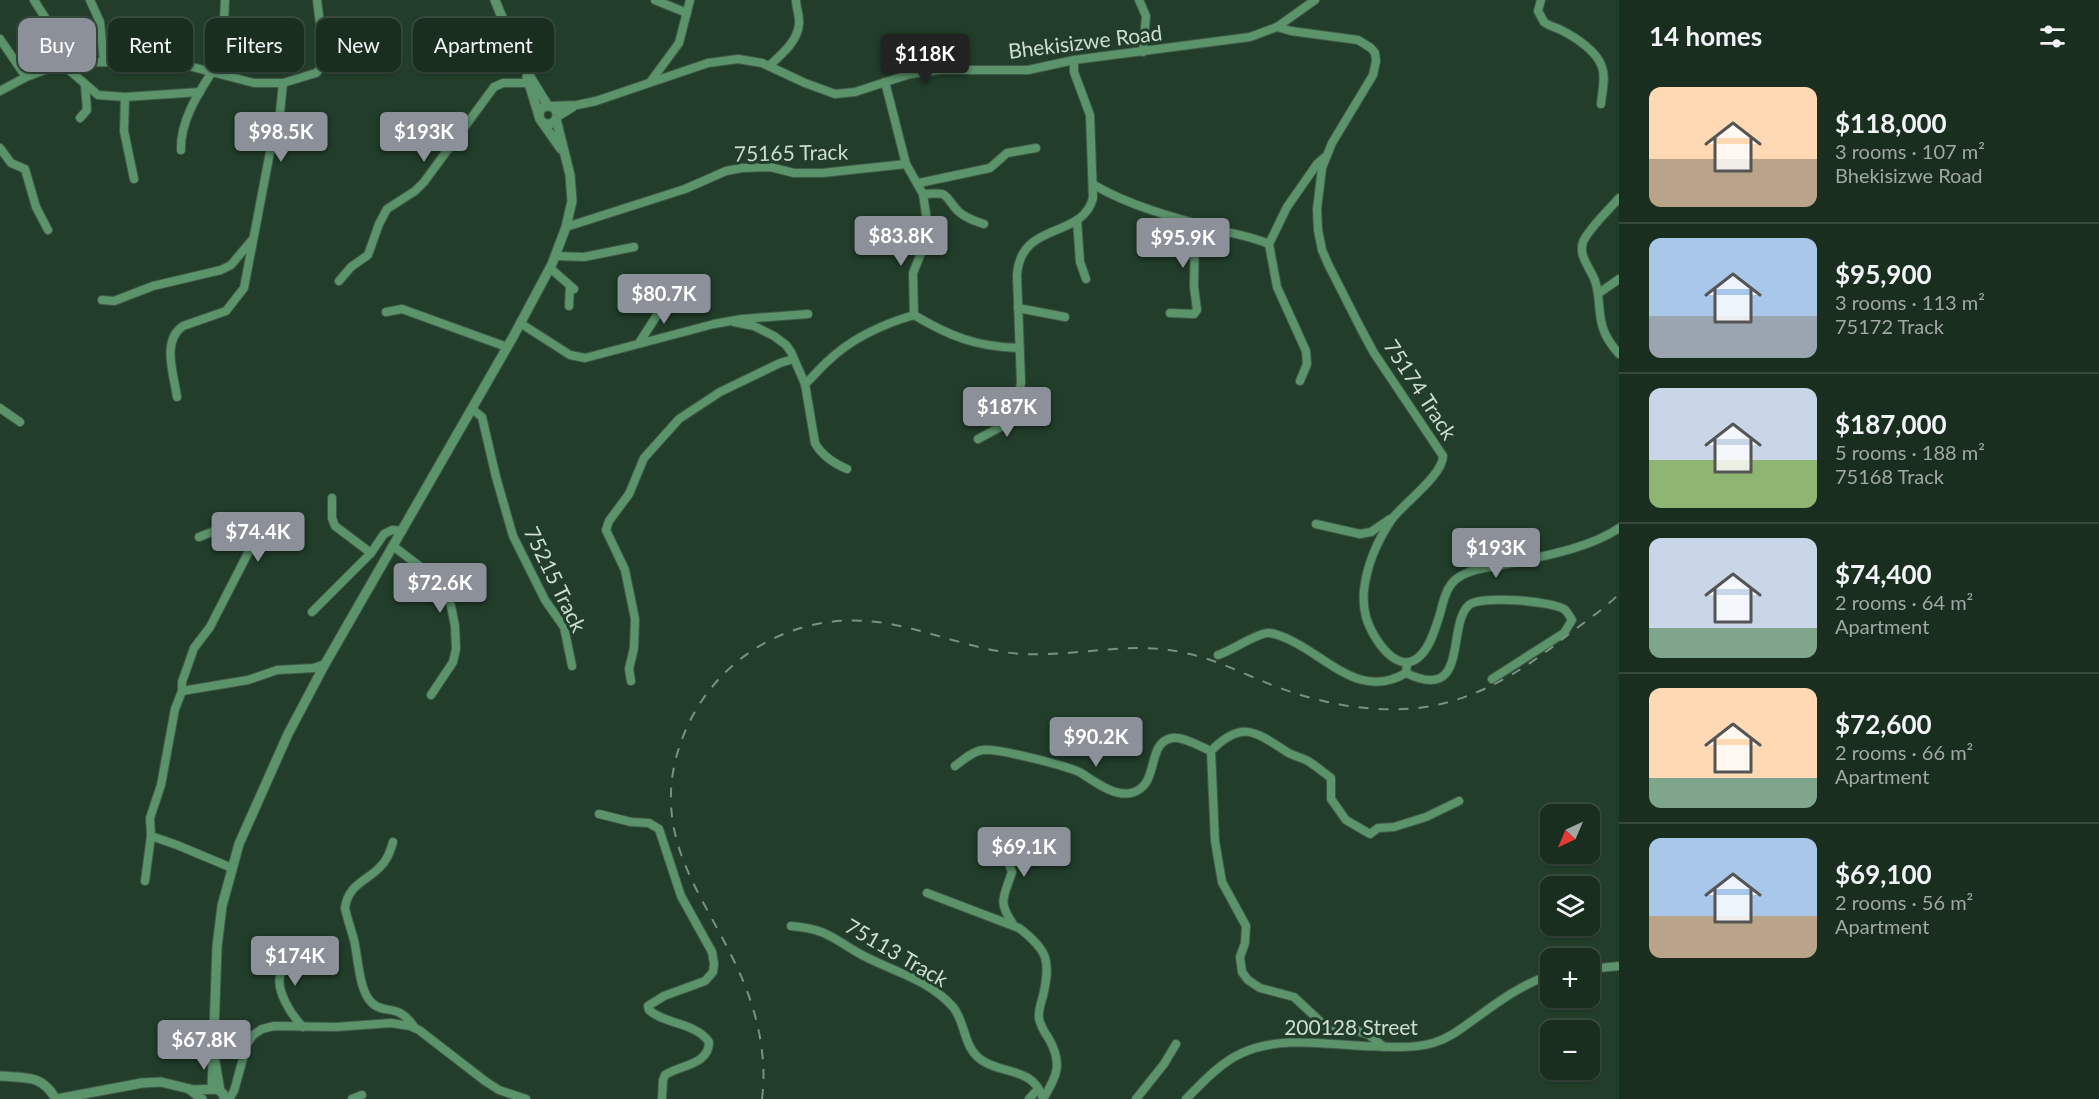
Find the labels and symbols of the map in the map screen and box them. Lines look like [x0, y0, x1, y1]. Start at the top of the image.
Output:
street label: Bhekisizwe Road [1007, 19, 1163, 63]
pin: $118K [883, 34, 967, 85]
pin: $98.5K [232, 112, 330, 163]
pin: $193K [382, 112, 466, 163]
street label: 75165 Track [734, 138, 849, 165]
pin: $83.8K [852, 216, 950, 267]
pin: $95.9K [1134, 218, 1232, 269]
pin: $80.7K [615, 274, 713, 325]
street label: 75174 Track [1379, 334, 1463, 444]
pin: $187K [965, 387, 1049, 438]
pin: $74.4K [209, 512, 307, 563]
street label: 75215 Track [520, 522, 592, 636]
pin: $193K [1454, 528, 1538, 579]
pin: $72.6K [391, 563, 489, 614]
pin: $90.2K [1047, 717, 1145, 768]
north arrow [1540, 804, 1600, 864]
pin: $69.1K [975, 827, 1073, 878]
street label: 75113 Track [841, 913, 953, 992]
pin: $174K [253, 936, 337, 987]
street label: 200128 Street [1284, 1014, 1418, 1039]
pin: $67.8K [155, 1020, 253, 1071]

